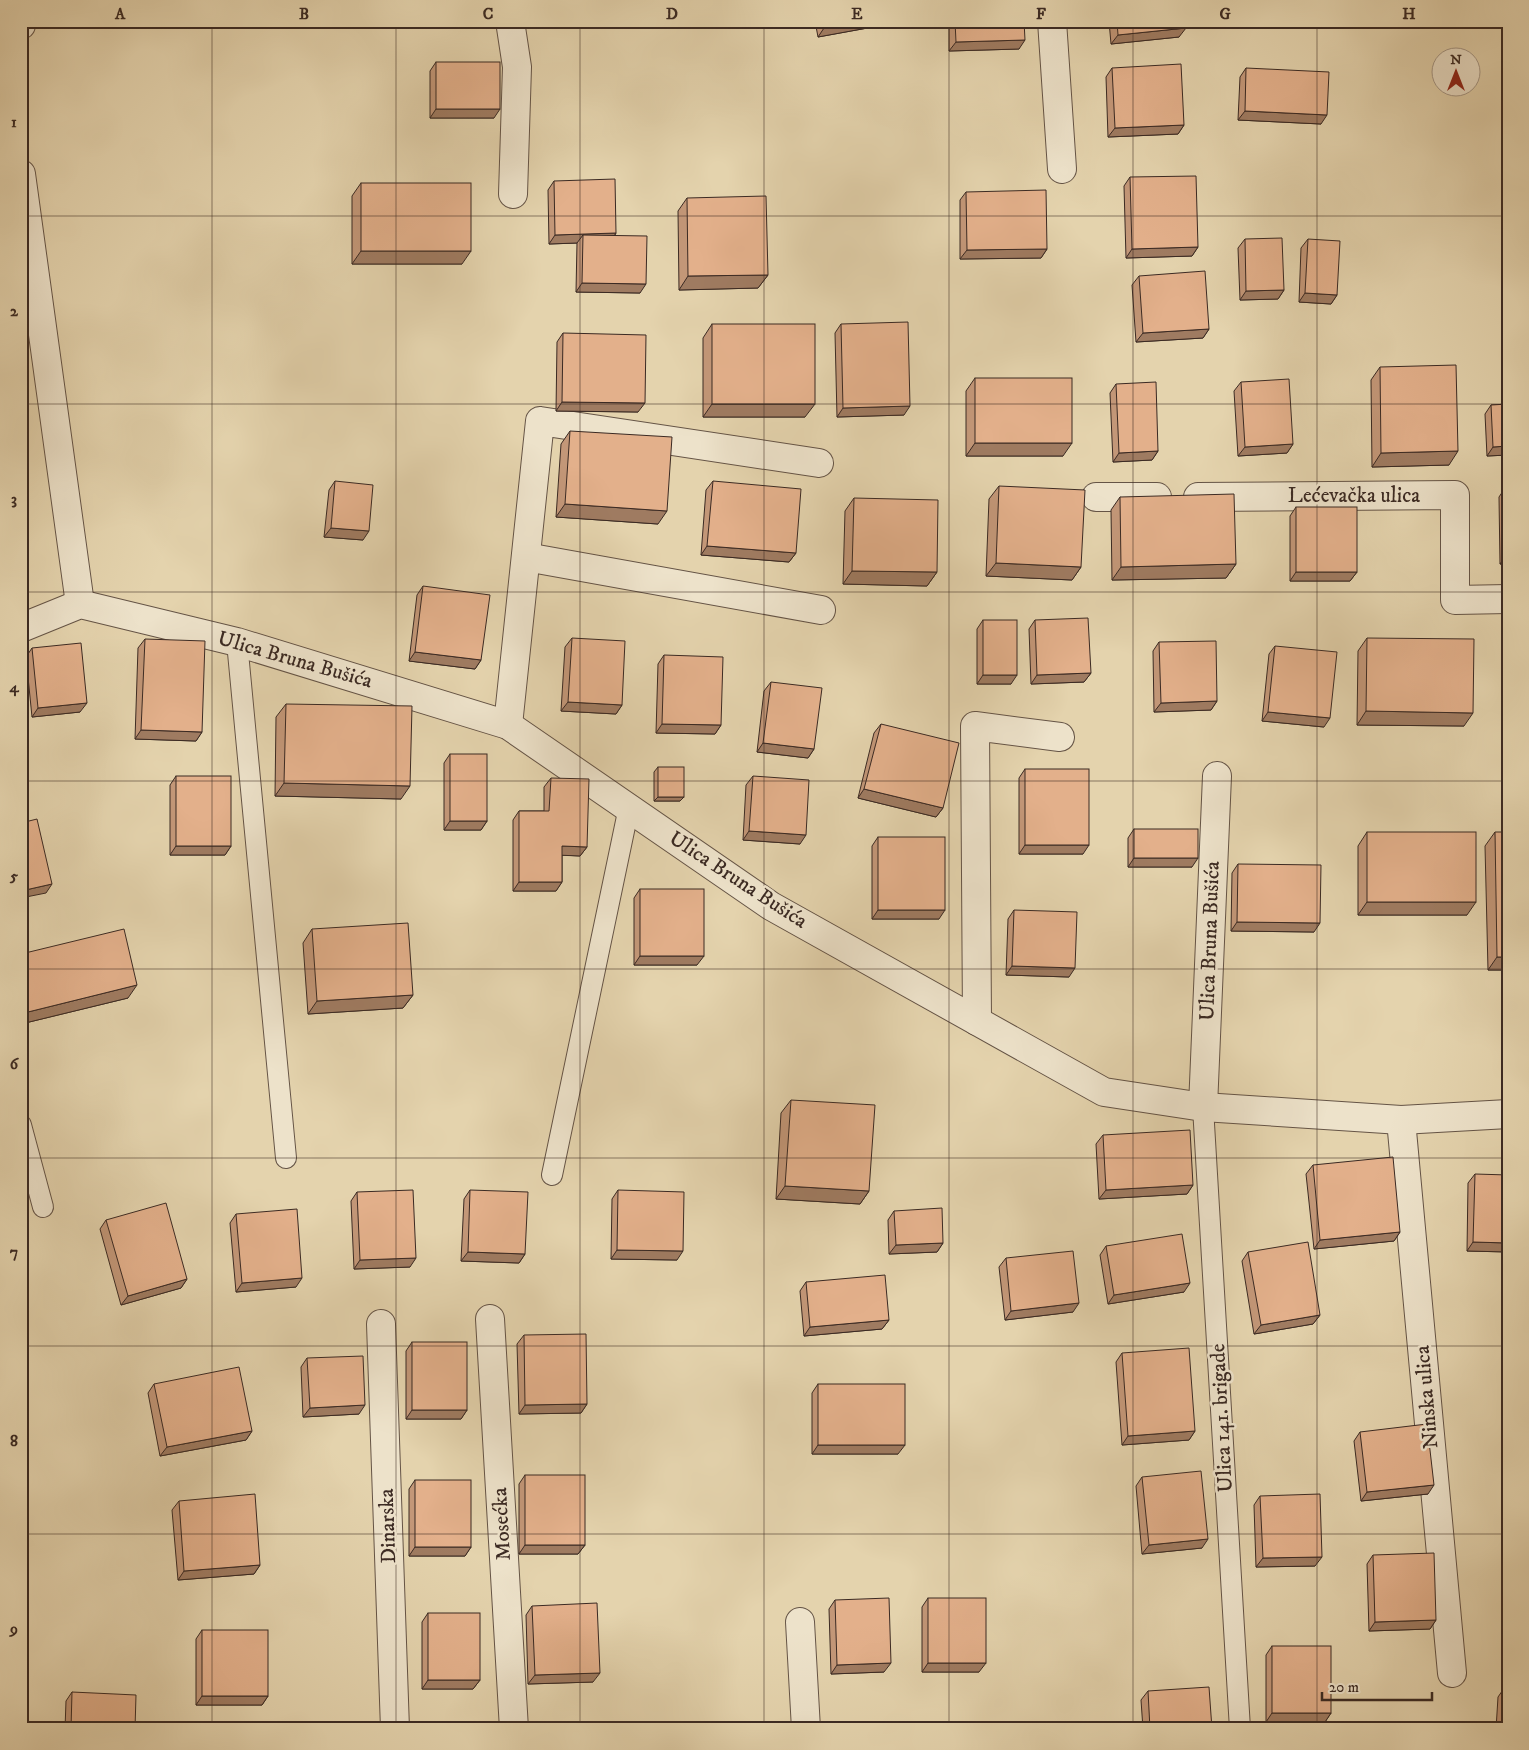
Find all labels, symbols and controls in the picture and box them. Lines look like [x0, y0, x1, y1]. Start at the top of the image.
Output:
text: A [114, 4, 126, 24]
text: B [299, 4, 309, 24]
text: C [483, 4, 493, 24]
text: D [666, 4, 678, 24]
text: E [851, 4, 863, 24]
text: F [1036, 4, 1046, 24]
text: G [1219, 4, 1231, 24]
text: H [1402, 4, 1416, 24]
north arrow [1432, 48, 1482, 98]
text: N [1450, 51, 1462, 69]
text: 1 [11, 112, 17, 132]
text: 2 [10, 301, 19, 321]
street label: Lećevačka ulica [1288, 483, 1420, 509]
text: 3 [11, 489, 17, 509]
street label: Ulica Bruna Bušića [215, 625, 375, 695]
text: 4 [8, 677, 19, 697]
street label: Ulica Bruna Bušića [664, 826, 812, 934]
street label: Ulica Bruna Bušića [1194, 861, 1226, 1021]
text: 5 [9, 866, 18, 886]
text: 6 [10, 1054, 20, 1074]
text: 7 [10, 1242, 18, 1262]
street label: Ulica 141. brigade [1205, 1343, 1239, 1493]
street label: Ninska ulica [1410, 1344, 1444, 1450]
text: 8 [10, 1431, 18, 1451]
street label: Mosećka [487, 1487, 517, 1561]
street label: Dinarska [374, 1488, 402, 1564]
text: 9 [9, 1619, 18, 1639]
scale bar [1322, 1670, 1432, 1702]
text: 20 m [1329, 1678, 1359, 1697]

